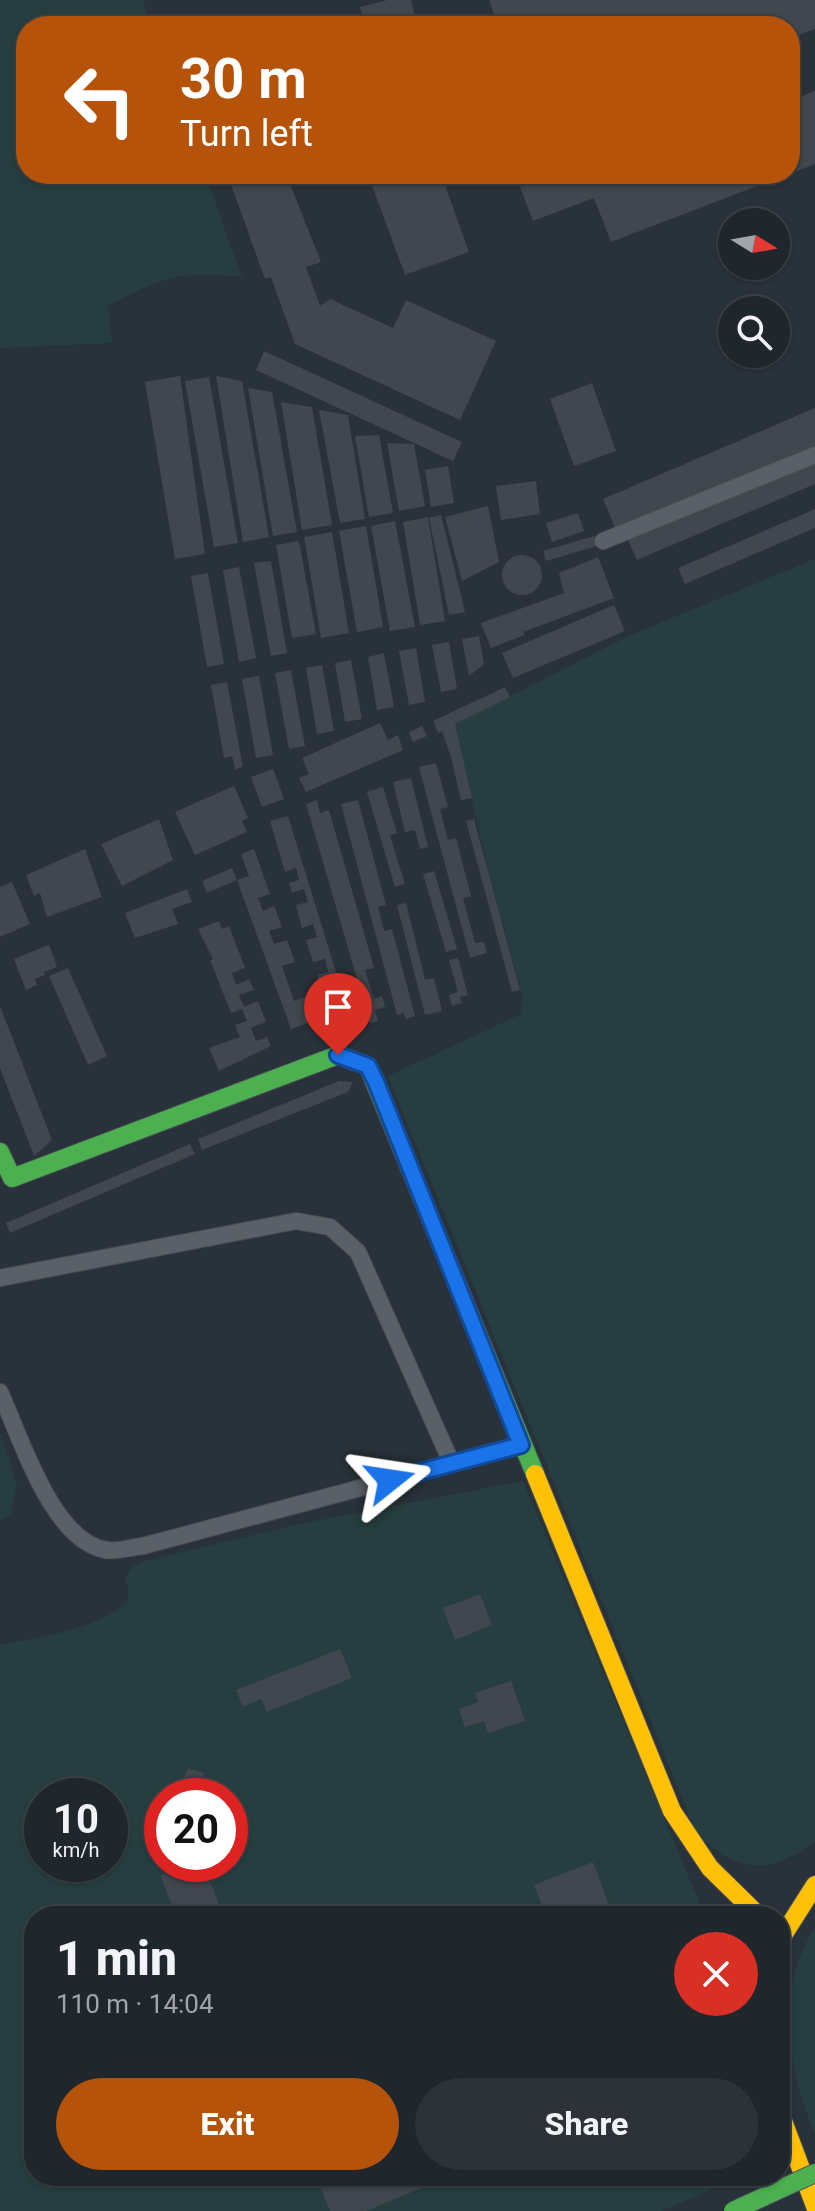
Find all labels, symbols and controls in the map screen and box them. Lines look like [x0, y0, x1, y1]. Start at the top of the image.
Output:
text: 30 m [180, 46, 307, 112]
icon: left [48, 48, 152, 152]
text: Turn left [180, 113, 313, 155]
north arrow [718, 208, 790, 280]
map controls [718, 208, 790, 368]
button: search [718, 296, 790, 368]
pin [304, 973, 372, 1055]
icon: arrive [316, 985, 360, 1029]
position arrow [348, 1438, 432, 1522]
speed limit sign: 20 [144, 1778, 248, 1882]
text: 10 [53, 1796, 99, 1843]
text: km/h [53, 1838, 99, 1862]
text: 1 min [56, 1930, 177, 1987]
button: close [674, 1932, 758, 2016]
text: 110 m · 14:04 [56, 1989, 214, 2019]
button: Exit [56, 2078, 399, 2170]
button: Share [415, 2078, 758, 2170]

